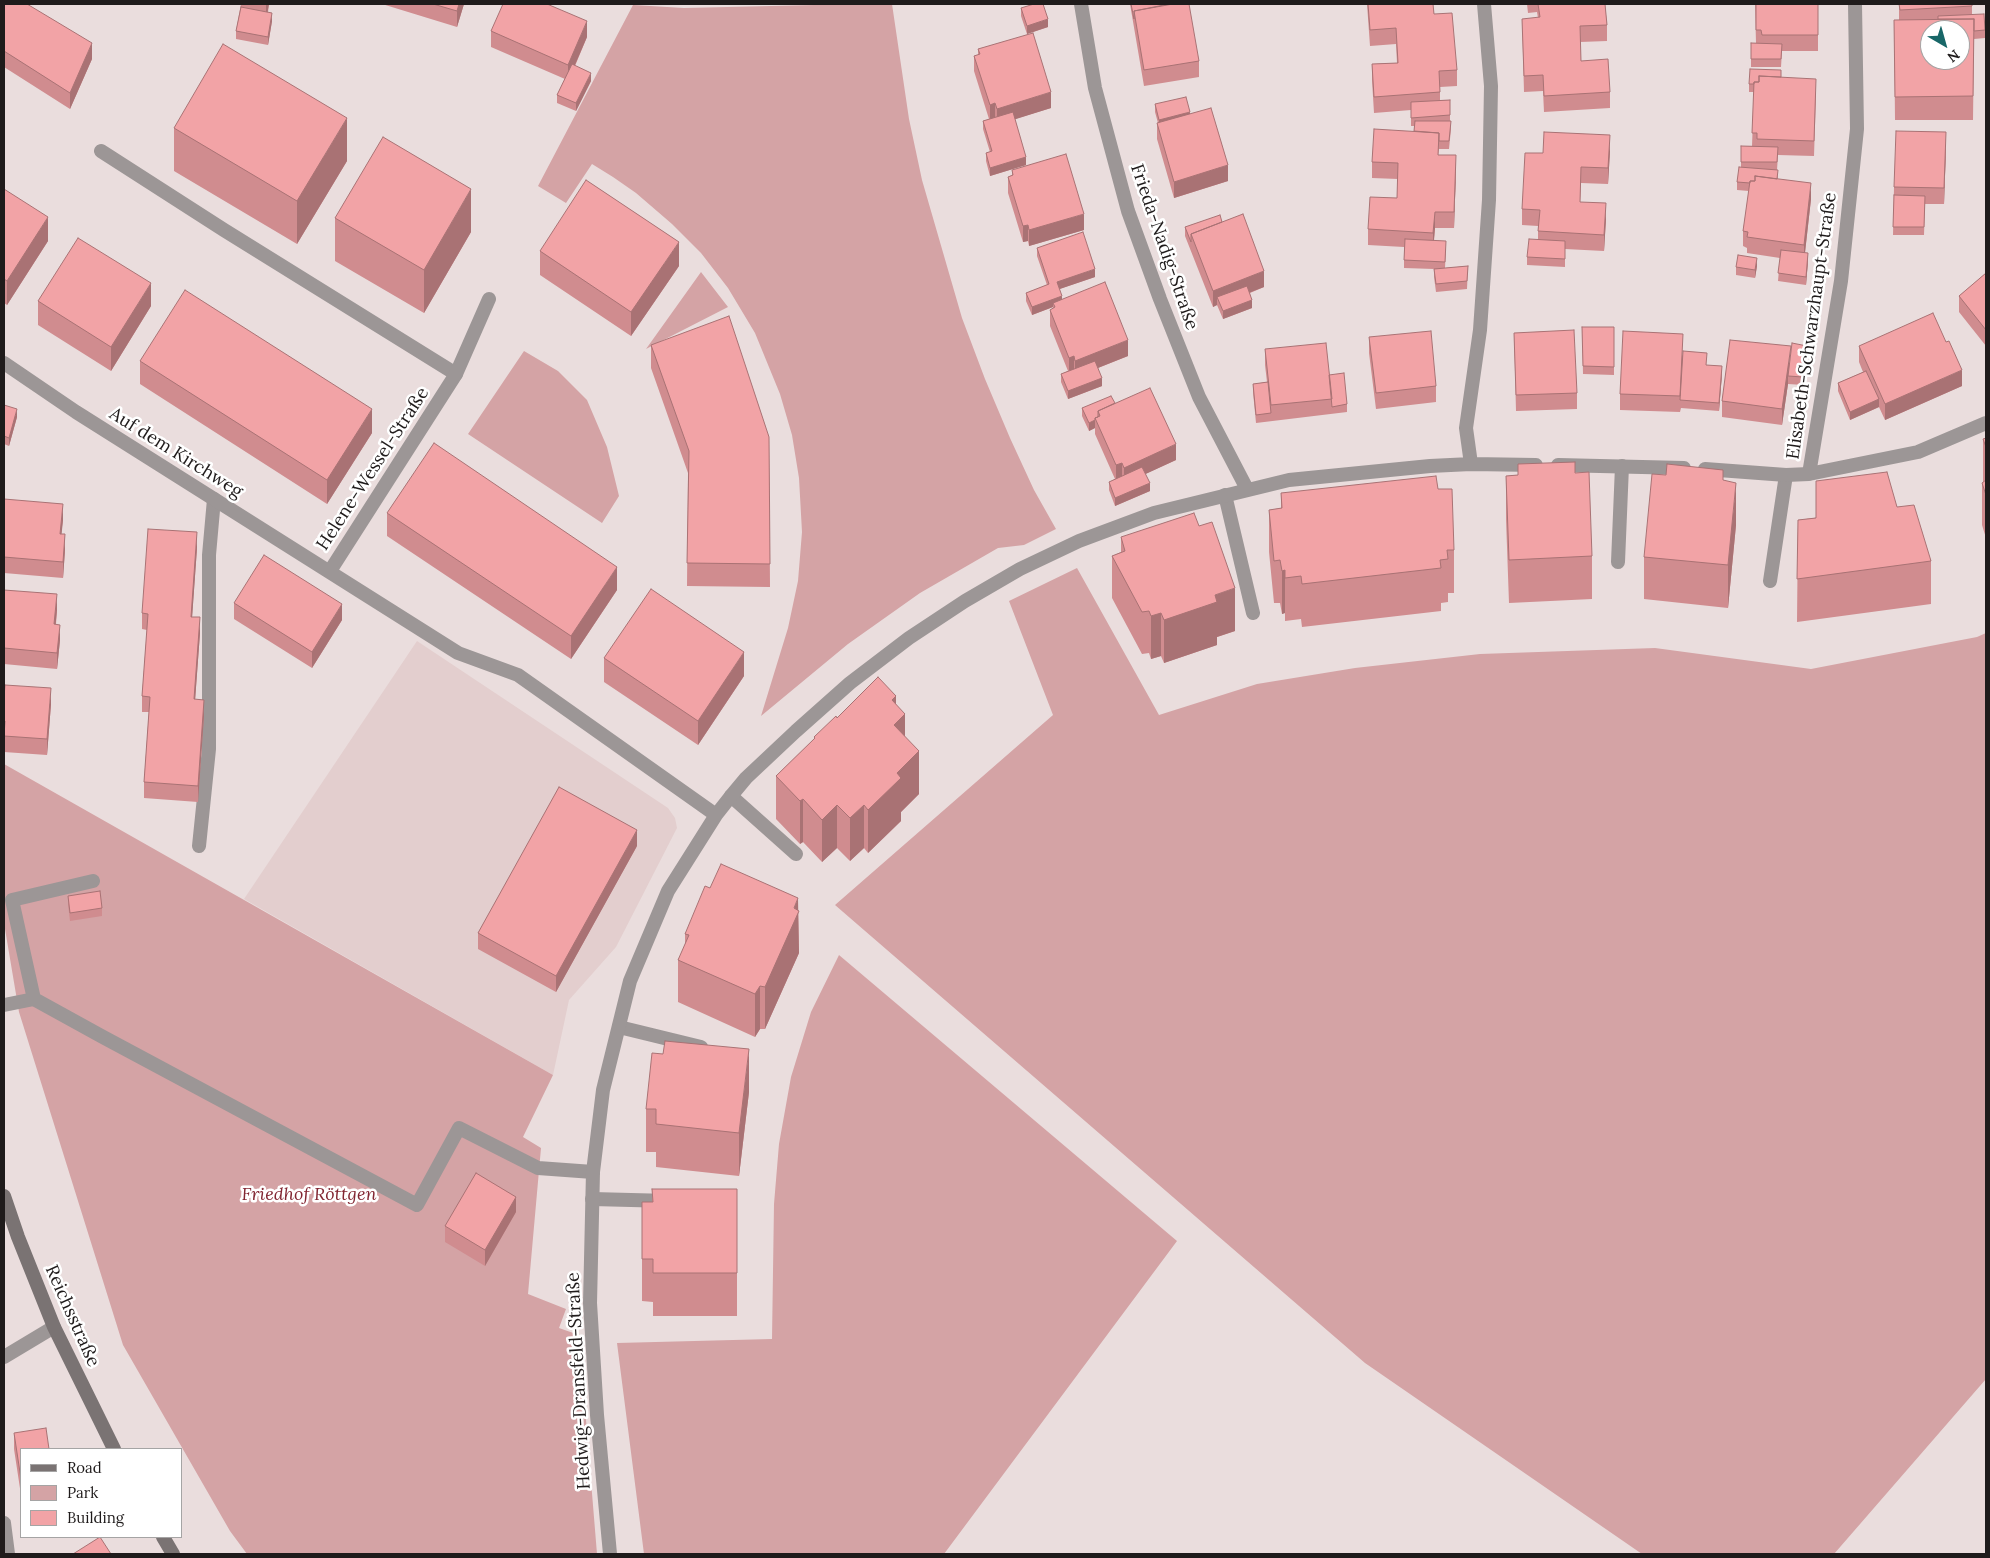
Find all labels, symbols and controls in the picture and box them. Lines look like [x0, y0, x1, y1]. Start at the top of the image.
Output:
north arrow [1920, 20, 1970, 70]
text: N [1944, 46, 1963, 66]
street label: Frieda-Nadig-Straße [1125, 161, 1203, 333]
street label: Elisabeth-Schwarzhaupt-Straße [1783, 191, 1841, 461]
street label: Helene-Wessel-Straße [312, 383, 434, 555]
street label: Auf dem Kirchweg [105, 403, 247, 503]
park label: Friedhof Röttgen [241, 1184, 377, 1206]
street label: Reichsstraße [40, 1262, 104, 1370]
street label: Hedwig-Dransfeld-Straße [563, 1272, 595, 1490]
legend [20, 1448, 182, 1538]
text: Road [67, 1458, 102, 1477]
text: Park [67, 1483, 98, 1502]
text: Building [67, 1508, 124, 1527]

